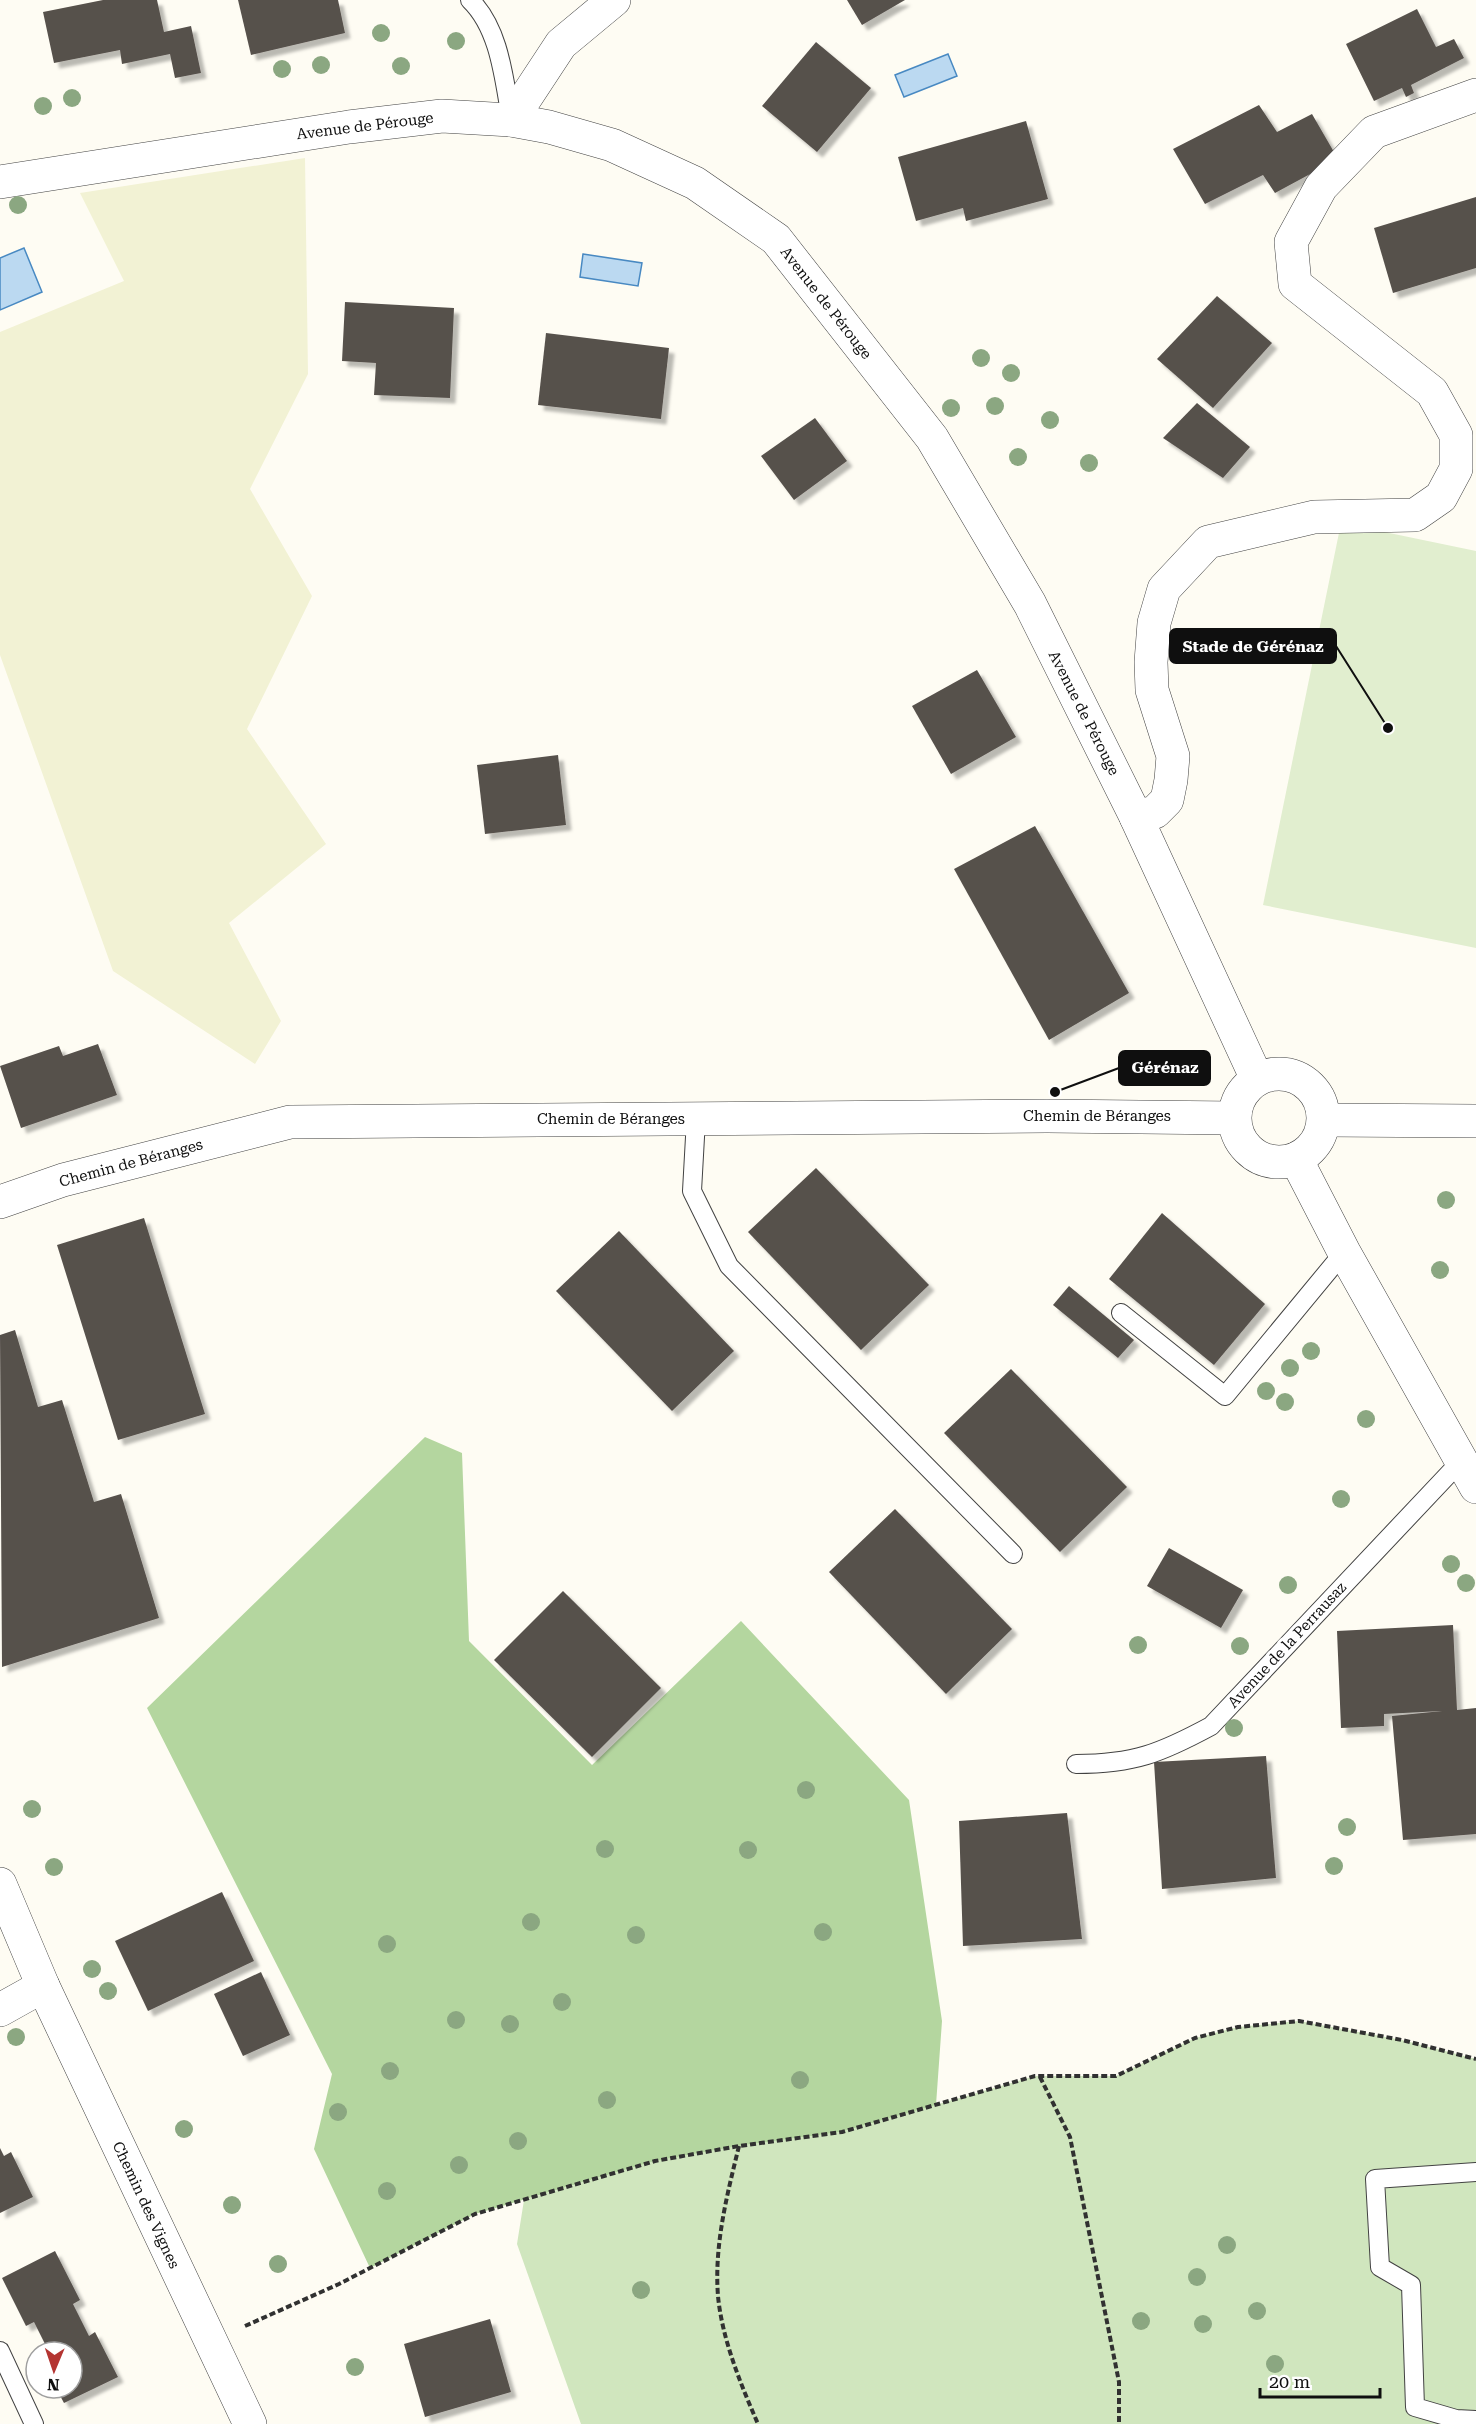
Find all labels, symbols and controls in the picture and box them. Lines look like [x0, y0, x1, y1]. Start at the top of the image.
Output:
street label: Avenue de Pérouge [296, 109, 434, 143]
street label: Avenue de Pérouge [777, 243, 875, 363]
callout: Stade de Gérénaz [1170, 629, 1336, 663]
text: Stade de Gérénaz [1182, 637, 1324, 656]
street label: Avenue de Pérouge [1045, 648, 1123, 778]
callout: Gérénaz [1119, 1051, 1210, 1085]
text: Gérénaz [1132, 1058, 1199, 1077]
street label: Chemin de Béranges [1023, 1107, 1171, 1125]
street label: Chemin de Béranges [537, 1110, 685, 1128]
street label: Chemin de Béranges [57, 1135, 205, 1191]
street label: Avenue de la Perrausaz [1224, 1578, 1350, 1712]
street label: Chemin des Vignes [109, 2139, 183, 2271]
north arrow [24, 2340, 84, 2400]
scale bar [1260, 2361, 1380, 2399]
text: 20 m [1269, 2371, 1310, 2392]
text: N [47, 2375, 60, 2394]

